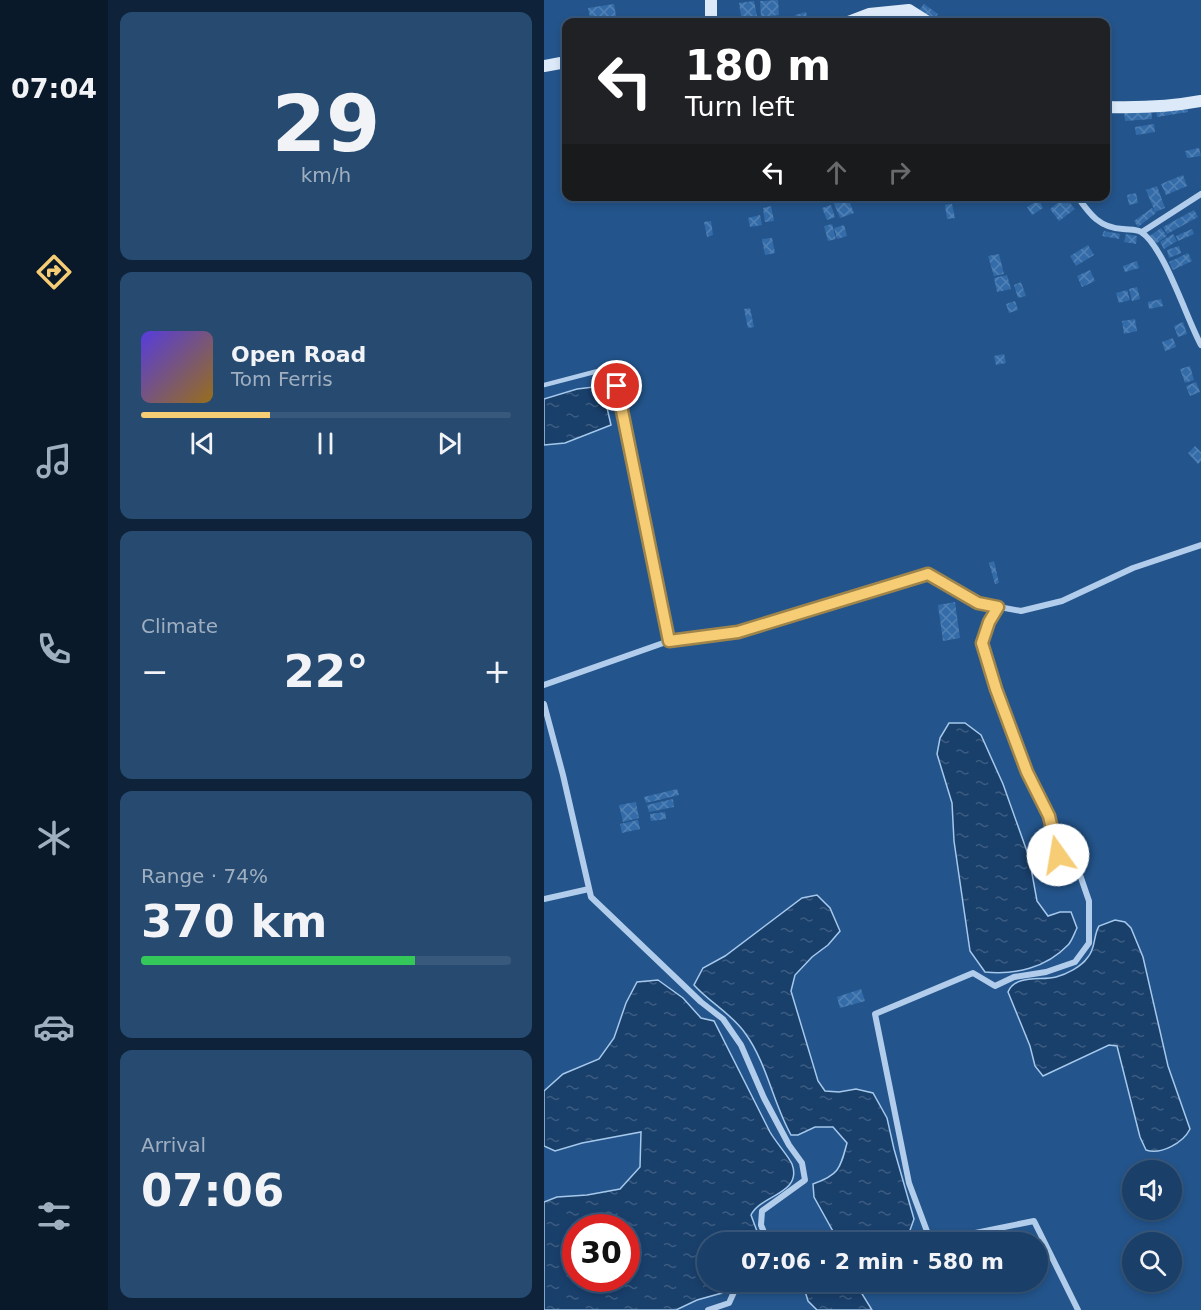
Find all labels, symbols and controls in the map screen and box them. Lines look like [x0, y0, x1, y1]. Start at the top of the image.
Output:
text: 180 m [685, 41, 831, 90]
icon: left [586, 42, 664, 120]
text: 07:04 [11, 73, 97, 104]
text: 29 [272, 79, 380, 169]
text: Turn left [685, 91, 795, 122]
icon: left [757, 156, 790, 189]
icon: ahead [820, 156, 853, 189]
icon: right [883, 156, 916, 189]
text: km/h [301, 163, 351, 187]
icon: directions [33, 251, 75, 293]
text: Open Road [231, 342, 366, 367]
pin [591, 360, 642, 411]
text: Tom Ferris [231, 367, 333, 391]
icon: arrive [600, 369, 633, 402]
icon: previous [186, 427, 219, 460]
icon: pause [309, 427, 342, 460]
icon: next [433, 427, 466, 460]
icon: music [33, 440, 75, 482]
text: Climate [141, 614, 218, 638]
icon: phone [33, 628, 75, 670]
text: 22° [283, 645, 369, 698]
text: − [141, 652, 169, 691]
text: + [483, 652, 511, 691]
icon: climate [33, 817, 75, 859]
position arrow [1026, 823, 1090, 887]
text: Range · 74% [141, 864, 268, 888]
text: 370 km [141, 895, 327, 948]
icon: car [33, 1006, 75, 1048]
text: Arrival [141, 1133, 206, 1157]
map controls [1122, 1160, 1182, 1292]
button: sound [1122, 1160, 1182, 1220]
text: 07:06 [141, 1164, 284, 1217]
icon: filters [33, 1195, 75, 1237]
speed limit sign: 30 [562, 1214, 640, 1292]
button: search [1122, 1232, 1182, 1292]
text: 07:06 · 2 min · 580 m [741, 1249, 1004, 1274]

